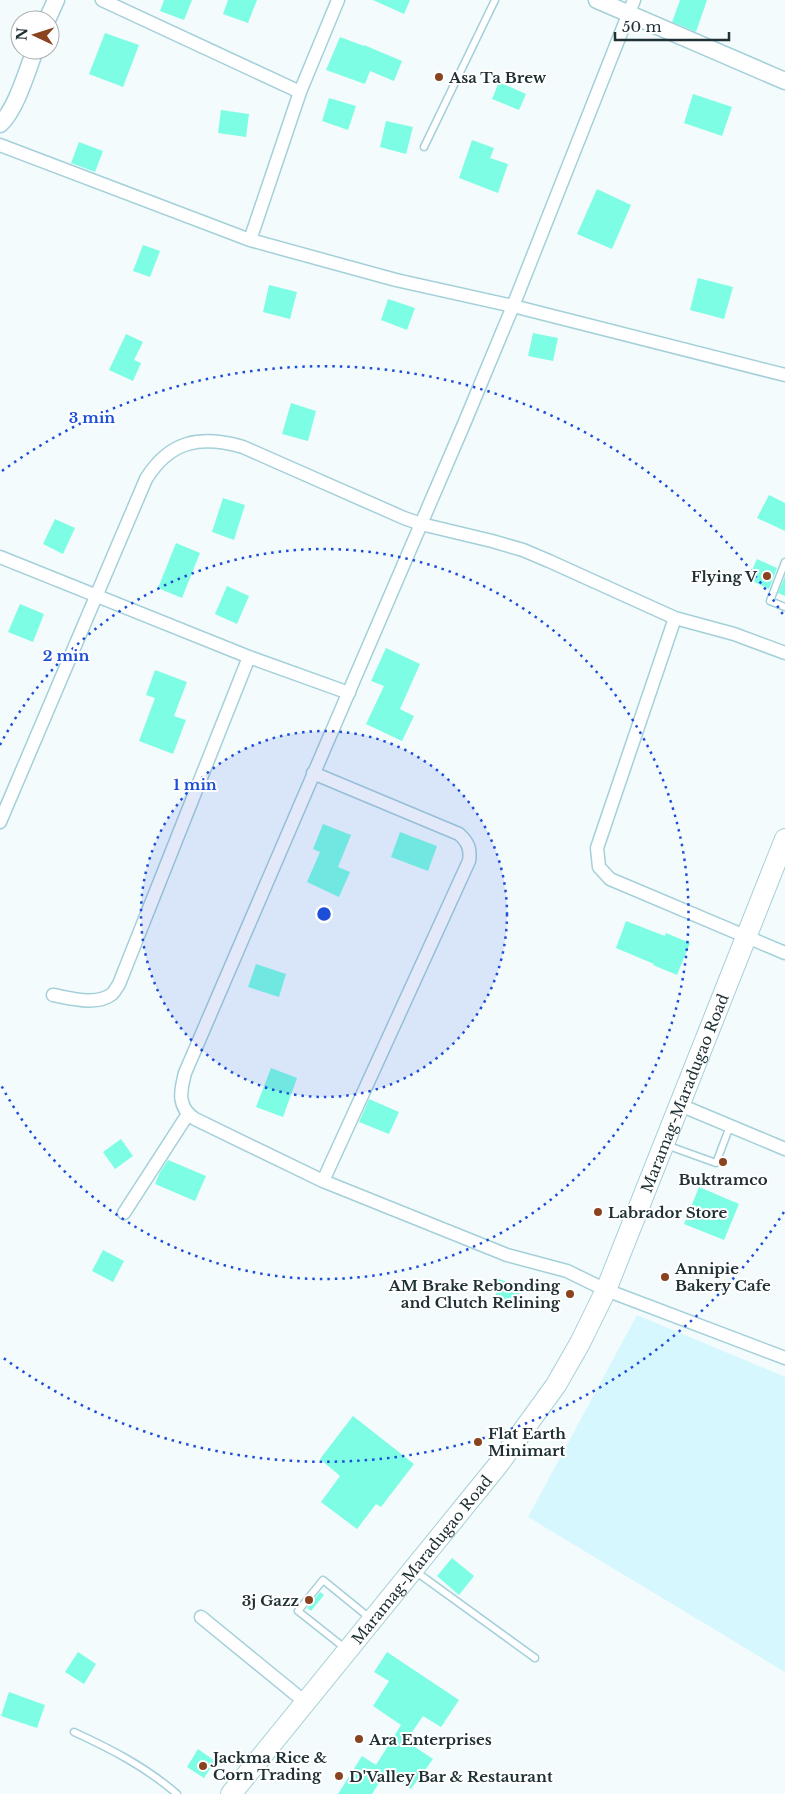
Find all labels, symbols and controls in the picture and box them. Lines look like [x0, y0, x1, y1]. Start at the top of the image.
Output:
north arrow [10, 10, 60, 60]
scale bar [615, 10, 729, 42]
text: 50 m [622, 17, 662, 36]
text: N [13, 27, 31, 41]
place label: Asa Ta Brew [448, 68, 547, 87]
marker: Asa Ta Brew [433, 71, 445, 83]
text: 3 min [69, 408, 115, 427]
place label: Flying V [691, 567, 758, 586]
marker: Flying V [761, 570, 773, 582]
text: 2 min [43, 646, 89, 665]
text: 1 min [173, 775, 217, 794]
centre of rings [315, 905, 333, 923]
street label: Maramag-Maradugao Road [636, 991, 732, 1195]
marker: Buktramco [717, 1156, 729, 1168]
place label: Buktramco [678, 1170, 768, 1189]
place label: Labrador Store [608, 1203, 727, 1222]
marker: Labrador Store [592, 1206, 604, 1218]
place label: Annipie Bakery Cafe [674, 1259, 771, 1295]
marker: Annipie Bakery Cafe [659, 1271, 671, 1283]
place label: AM Brake Rebonding and Clutch Relining [388, 1276, 561, 1312]
marker: AM Brake Rebonding and Clutch Relining [564, 1288, 576, 1300]
place label: Flat Earth Minimart [488, 1424, 566, 1460]
marker: Flat Earth Minimart [472, 1436, 484, 1448]
street label: Maramag-Maradugao Road [347, 1471, 495, 1648]
place label: 3j Gazz [242, 1591, 299, 1610]
marker: 3j Gazz [303, 1594, 315, 1606]
place label: Ara Enterprises [368, 1730, 492, 1749]
marker: Ara Enterprises [353, 1733, 365, 1745]
place label: Jackma Rice & Corn Trading [210, 1748, 327, 1784]
marker: Jackma Rice & Corn Trading [197, 1760, 209, 1772]
place label: D'Valley Bar & Restaurant [349, 1767, 553, 1786]
marker: D'Valley Bar & Restaurant [333, 1770, 345, 1782]

